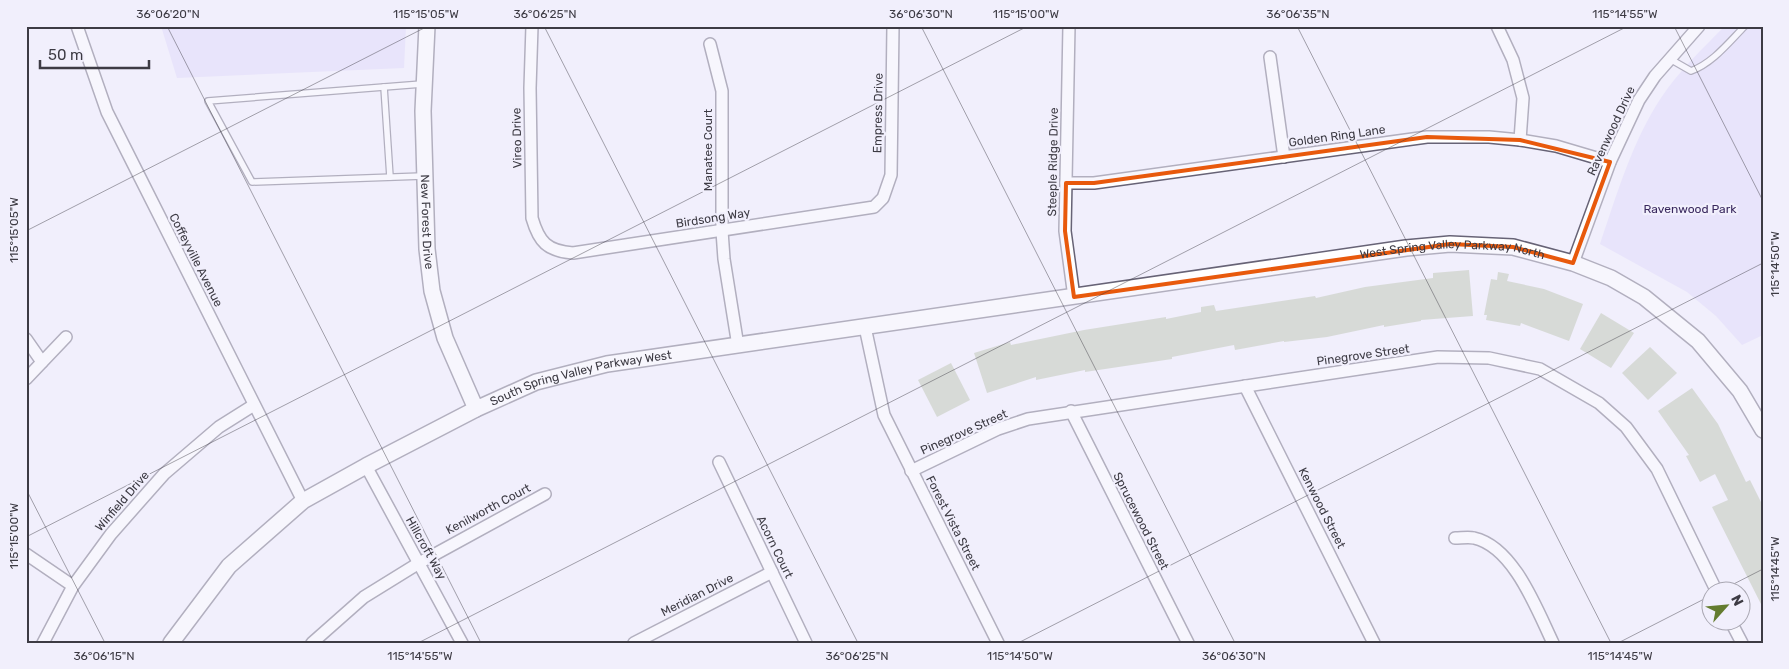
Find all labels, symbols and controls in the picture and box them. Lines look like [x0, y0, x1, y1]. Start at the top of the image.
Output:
text: 36°06'20"N [136, 7, 200, 21]
text: 115°15'05"W [393, 7, 459, 21]
text: 36°06'25"N [513, 7, 577, 21]
text: 36°06'30"N [889, 7, 953, 21]
text: 115°15'00"W [993, 7, 1060, 21]
text: 36°06'35"N [1266, 7, 1330, 21]
text: 115°14'55"W [1592, 7, 1658, 21]
scale bar [40, 38, 149, 70]
text: 50 m [48, 46, 83, 64]
street label: Empress Drive [870, 72, 886, 153]
street label: Ravenwood Drive [1584, 84, 1638, 178]
street label: Vireo Drive [509, 107, 525, 168]
street label: Steeple Ridge Drive [1045, 107, 1061, 217]
street label: Manatee Court [701, 108, 715, 191]
street label: Golden Ring Lane [1288, 122, 1387, 150]
street label: New Forest Drive [418, 174, 436, 270]
text: 115°15'05"W [7, 197, 21, 263]
park label: Ravenwood Park [1644, 202, 1737, 216]
street label: Birdsong Way [675, 205, 752, 231]
street label: Coffeyville Avenue [166, 211, 226, 309]
text: 115°14'50"W [1768, 231, 1782, 297]
street label: West Spring Valley Parkway North [1359, 237, 1546, 262]
street label: Pinegrove Street [1316, 342, 1411, 368]
street label: South Spring Valley Parkway West [488, 348, 673, 409]
street label: Pinegrove Street [918, 406, 1010, 457]
street label: Kenwood Street [1296, 465, 1349, 551]
street label: Winfield Drive [92, 468, 152, 534]
street label: Sprucewood Street [1110, 470, 1172, 572]
street label: Forest Vista Street [923, 473, 983, 573]
street label: Kenilworth Court [443, 481, 533, 537]
text: 115°15'00"W [7, 502, 21, 569]
street label: Hillcroft Way [403, 514, 449, 582]
street label: Acorn Court [754, 514, 796, 581]
text: 115°14'45"W [1768, 536, 1782, 602]
street label: Meridian Drive [658, 571, 736, 619]
north arrow [1702, 582, 1752, 632]
text: N [1727, 592, 1747, 609]
text: 36°06'15"N [73, 649, 135, 663]
text: 115°14'55"W [387, 649, 453, 663]
text: 36°06'25"N [825, 649, 889, 663]
text: 115°14'50"W [987, 649, 1053, 663]
text: 36°06'30"N [1202, 649, 1266, 663]
text: 115°14'45"W [1587, 649, 1653, 663]

